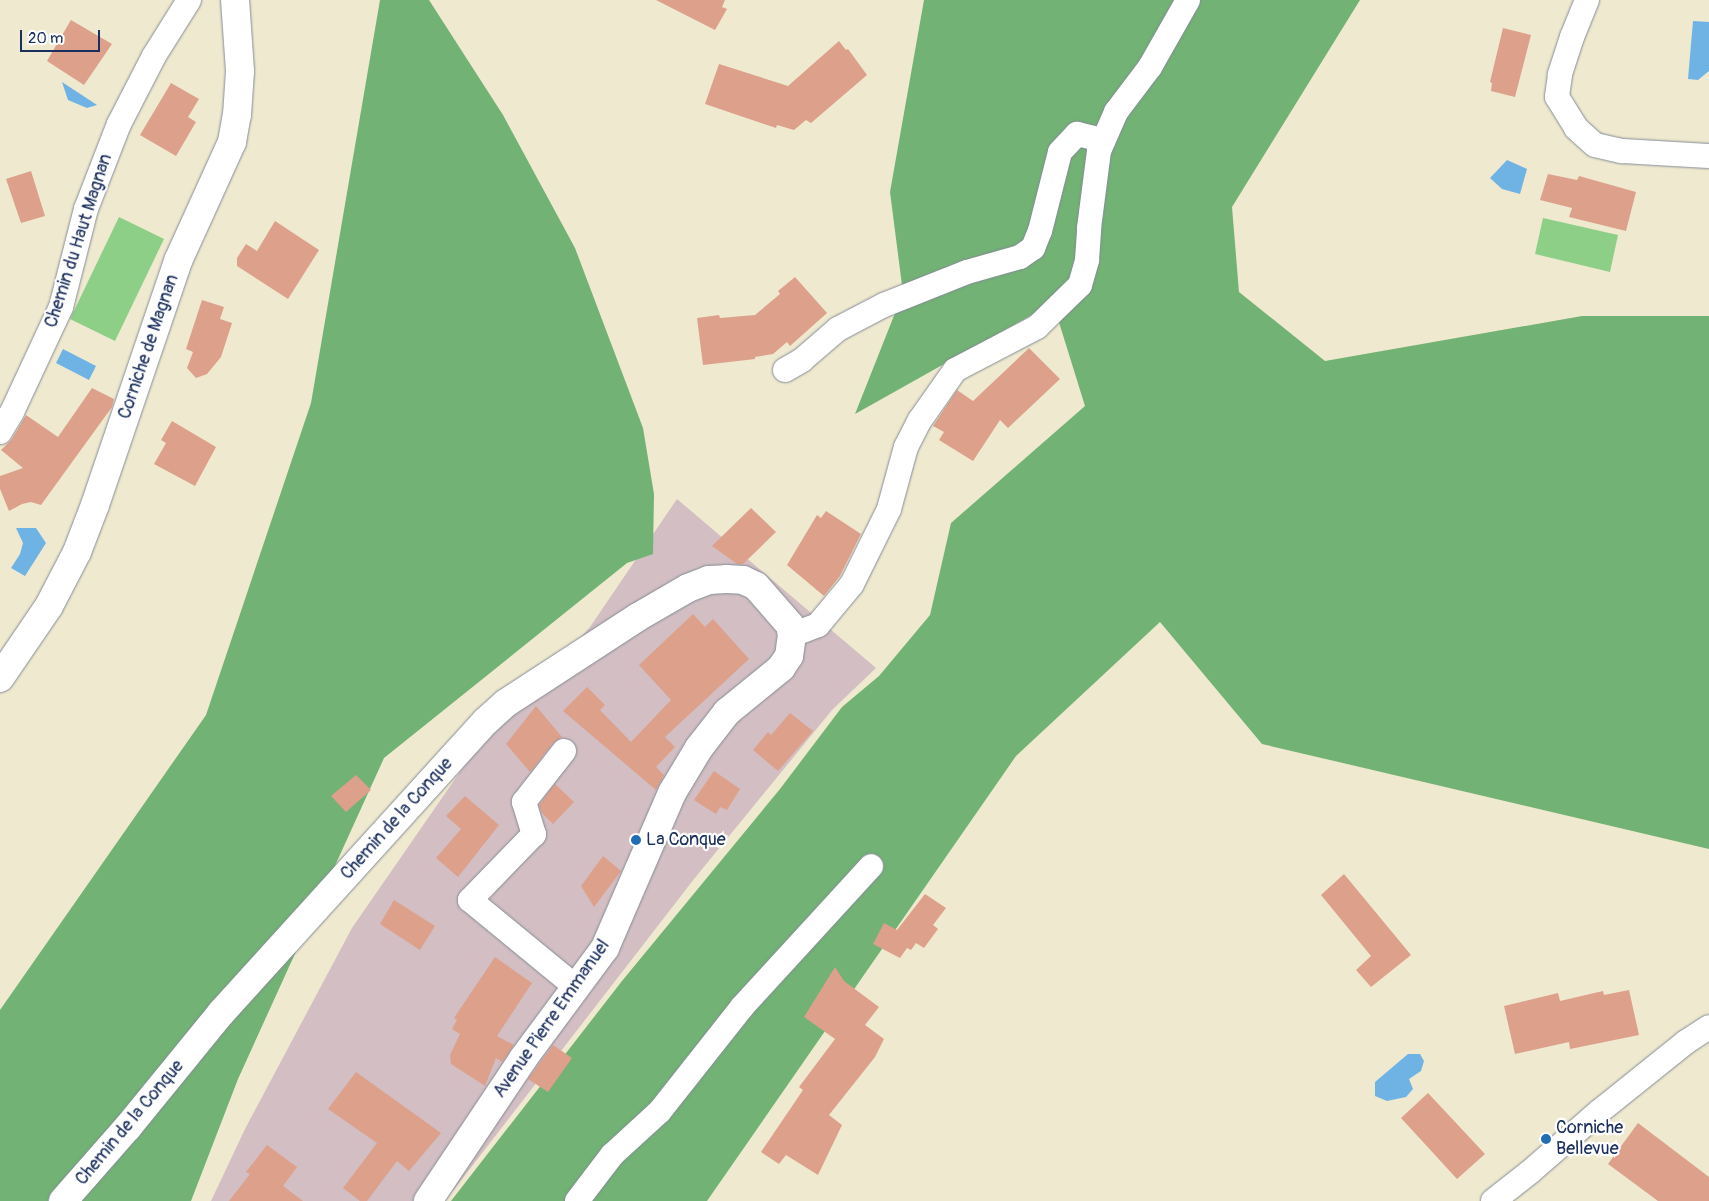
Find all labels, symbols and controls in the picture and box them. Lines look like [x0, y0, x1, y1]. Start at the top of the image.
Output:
scale bar [22, 20, 102, 52]
text: 20 m [28, 29, 63, 48]
street label: Chemin du Haut Magnan [41, 151, 117, 331]
street label: Corniche de Magnan [114, 272, 184, 422]
street label: Chemin de la Conque [337, 754, 457, 884]
place label: La Conque [646, 829, 726, 851]
marker: La Conque [630, 834, 642, 846]
street label: Avenue Pierre Emmanuel [489, 936, 615, 1102]
street label: Chemin de la Conque [71, 1056, 189, 1190]
place label: Corniche Bellevue [1556, 1118, 1623, 1160]
marker: Corniche Bellevue [1540, 1133, 1552, 1145]

